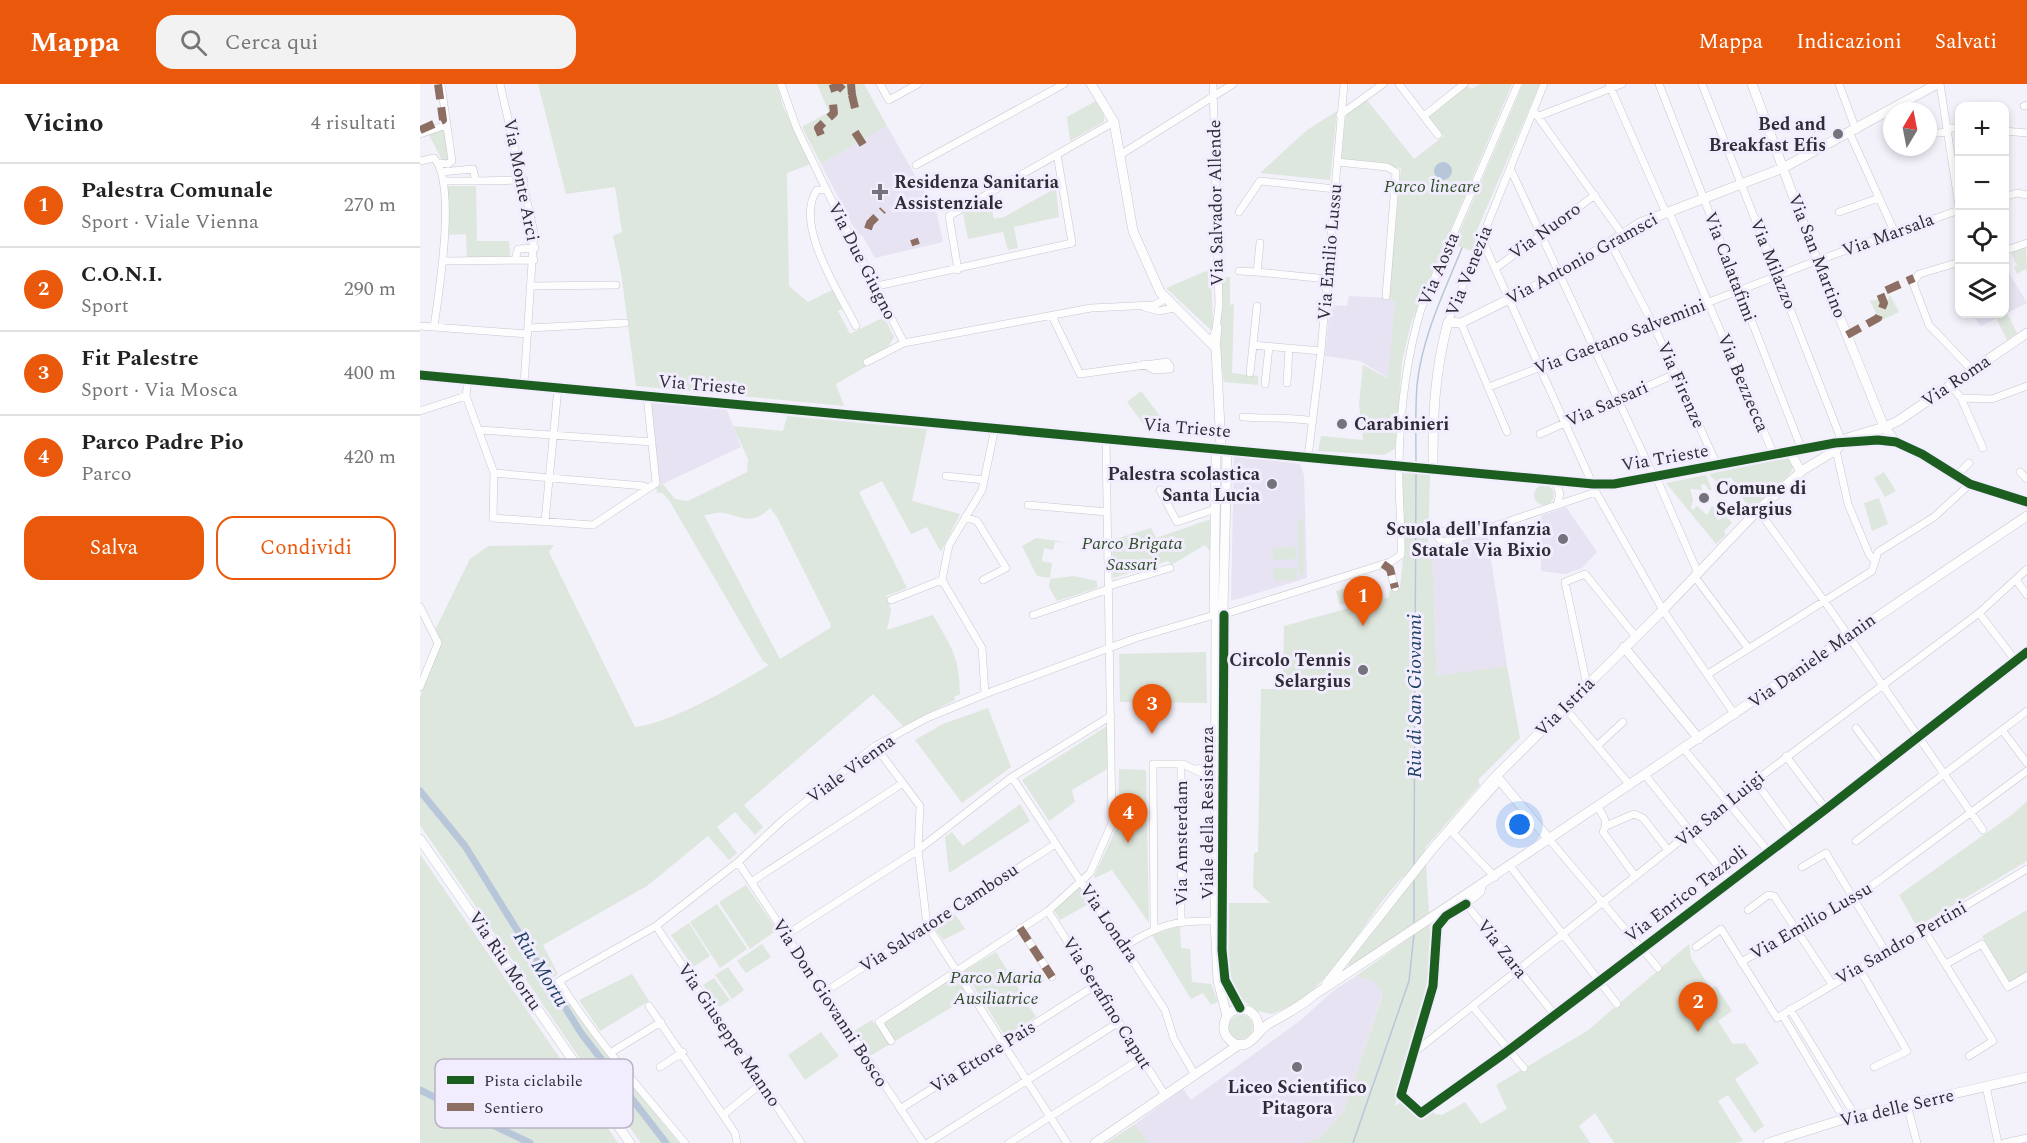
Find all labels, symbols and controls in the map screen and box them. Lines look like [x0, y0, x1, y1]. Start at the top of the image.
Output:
search box [156, 15, 576, 69]
text: Mappa [30, 21, 120, 64]
icon: search [177, 26, 210, 59]
text: Cerca qui [225, 26, 318, 59]
text: Mappa [1699, 26, 1763, 58]
text: Indicazioni [1796, 26, 1902, 58]
text: Salvati [1935, 26, 1997, 58]
north arrow [1883, 102, 1937, 156]
map controls [1955, 102, 2009, 318]
button: + [1955, 102, 2009, 156]
text: Vicino [24, 103, 104, 143]
text: 4 risultati [311, 108, 396, 138]
place label: Bed and Breakfast Efis [1709, 111, 1826, 159]
street label: Via Monte Arci [496, 116, 546, 244]
street label: Via Salvador Allende [1201, 119, 1231, 287]
marker: Bed and Breakfast Efis [1831, 127, 1845, 141]
button: − [1955, 156, 2009, 210]
place label: Residenza Sanitaria Assistenziale [894, 169, 1060, 217]
park label: Parco lineare [1384, 173, 1480, 200]
text: Palestra Comunale [81, 174, 273, 207]
marker: Residenza Sanitaria Assistenziale [871, 183, 889, 201]
street label: Via Emilio Lussu [1311, 183, 1349, 321]
text: 1 [38, 190, 49, 220]
text: 270 m [344, 190, 396, 220]
street label: Via San Martino [1781, 190, 1853, 322]
street label: Via Nuoro [1503, 196, 1587, 266]
street label: Via Due Giugno [821, 197, 903, 325]
street label: Via Antonio Gramsci [1501, 206, 1663, 312]
street label: Via Marsala [1838, 206, 1938, 264]
text: Sport · Viale Vienna [81, 207, 259, 237]
street label: Via Calatafimi [1697, 208, 1763, 326]
button: locate [1955, 210, 2009, 264]
street label: Via Milazzo [1743, 214, 1803, 314]
street label: Via Venezia [1439, 221, 1500, 320]
street label: Via Aosta [1411, 228, 1467, 310]
text: C.O.N.I. [81, 258, 163, 291]
button: layers [1955, 264, 2009, 318]
text: 2 [38, 274, 49, 304]
text: 290 m [344, 274, 396, 304]
text: Sport [81, 291, 129, 321]
street label: Via Gaetano Salvemini [1530, 292, 1710, 382]
street label: Via Bezzecca [1710, 329, 1776, 437]
street label: Via Firenze [1650, 337, 1712, 433]
text: Fit Palestre [81, 342, 199, 375]
street label: Via Roma [1916, 348, 1996, 414]
text: 3 [38, 358, 49, 388]
text: 400 m [344, 358, 396, 388]
street label: Via Trieste [657, 368, 747, 402]
street label: Via Sassari [1561, 374, 1653, 434]
text: Sport · Via Mosca [81, 375, 238, 405]
street label: Via Trieste [1142, 411, 1232, 445]
place label: Carabinieri [1354, 411, 1449, 438]
marker: Carabinieri [1335, 417, 1349, 431]
text: Parco Padre Pio [81, 426, 244, 459]
street label: Via Trieste [1619, 437, 1711, 479]
text: 4 [38, 442, 49, 472]
text: 420 m [344, 442, 396, 472]
text: Parco [81, 459, 131, 489]
place label: Palestra scolastica Santa Lucia [1107, 461, 1261, 509]
place label: Comune di Selargius [1716, 475, 1807, 523]
marker: Palestra scolastica Santa Lucia [1265, 477, 1279, 491]
marker: Comune di Selargius [1697, 491, 1711, 505]
button: Salva [24, 516, 204, 580]
button: Condividi [216, 516, 396, 580]
place label: Scuola dell'Infanzia Statale Via Bixio [1386, 516, 1552, 564]
park label: Parco Brigata Sassari [1081, 530, 1183, 578]
marker: Scuola dell'Infanzia Statale Via Bixio [1556, 532, 1570, 546]
pin: 1 [1344, 576, 1382, 626]
street label: Via Daniele Manin [1742, 607, 1882, 715]
water label: Riu di San Giovanni [1400, 613, 1430, 778]
place label: Circolo Tennis Selargius [1229, 647, 1351, 695]
marker: Circolo Tennis Selargius [1356, 663, 1370, 677]
street label: Via Istria [1529, 671, 1601, 743]
pin: 3 [1132, 684, 1172, 734]
street label: Viale della Resistenza [1194, 726, 1221, 900]
street label: Viale Vienna [801, 728, 901, 810]
street label: Via San Luigi [1669, 764, 1771, 854]
street label: Via Amsterdam [1168, 780, 1195, 906]
pin: 4 [1108, 794, 1148, 843]
your location [1505, 810, 1534, 839]
street label: Via Enrico Tazzoli [1619, 839, 1753, 949]
street label: Via Salvatore Cambosu [854, 856, 1024, 980]
street label: Via Emilio Lussu [1745, 875, 1877, 967]
street label: Via Londra [1073, 878, 1145, 968]
street label: Via Sandro Pertini [1830, 894, 1972, 992]
street label: Via Riu Mortu [464, 907, 546, 1015]
street label: Via Don Giovanni Bosco [765, 913, 895, 1093]
street label: Via Zara [1470, 914, 1534, 985]
water label: Riu Mortu [508, 927, 574, 1011]
street label: Via Serafino Caput [1055, 931, 1159, 1075]
street label: Via Giuseppe Manno [671, 958, 787, 1112]
park label: Parco Maria Ausiliatrice [950, 964, 1042, 1012]
pin: 2 [1678, 982, 1718, 1032]
street label: Via Ettore Pais [925, 1014, 1041, 1100]
legend [435, 1059, 633, 1128]
marker: Liceo Scientifico Pitagora [1290, 1060, 1304, 1074]
text: Pista ciclabile [484, 1069, 583, 1093]
place label: Liceo Scientifico Pitagora [1227, 1074, 1367, 1122]
street label: Via delle Serre [1837, 1082, 1957, 1134]
text: Sentiero [484, 1096, 543, 1120]

